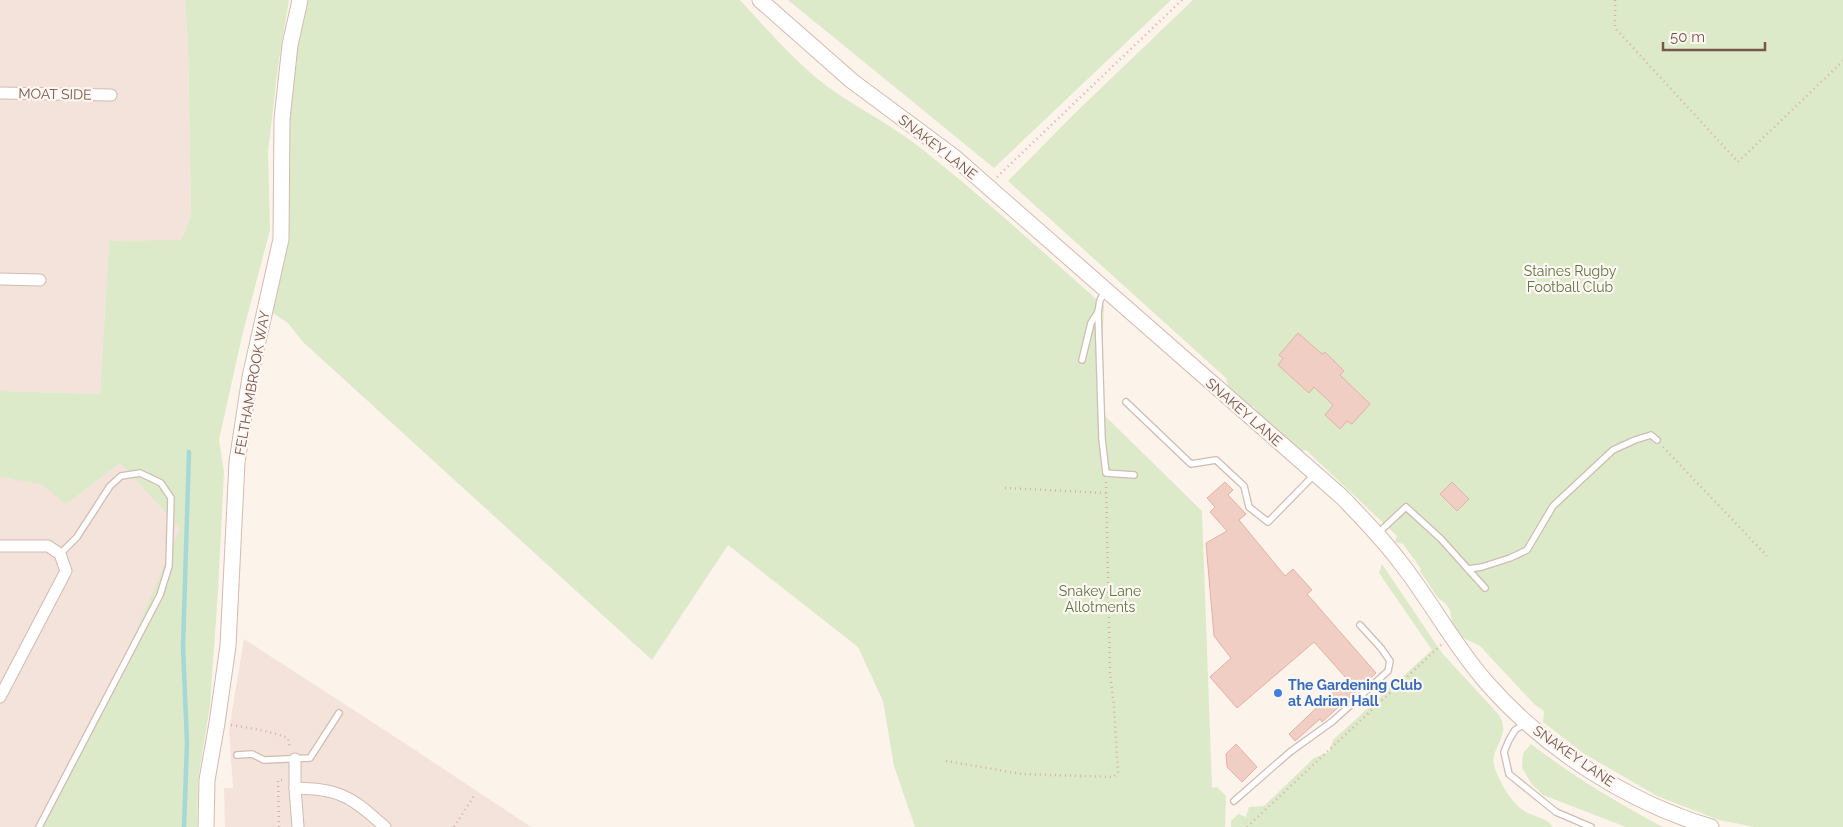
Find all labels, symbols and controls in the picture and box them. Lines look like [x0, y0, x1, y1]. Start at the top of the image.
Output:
scale bar [1663, 20, 1766, 52]
text: 50 m [1670, 28, 1705, 46]
street label: MOAT SIDE [18, 85, 92, 103]
street label: SNAKEY LANE [895, 111, 981, 183]
park label: Staines Rugby Football Club [1524, 263, 1617, 295]
street label: FELTHAMBROOK WAY [231, 309, 273, 457]
street label: SNAKEY LANE [1203, 375, 1285, 449]
park label: Snakey Lane Allotments [1059, 583, 1141, 615]
place label: The Gardening Club at Adrian Hall [1288, 677, 1422, 709]
marker: The Gardening Club at Adrian Hall [1272, 687, 1284, 699]
street label: SNAKEY LANE [1530, 722, 1618, 790]

